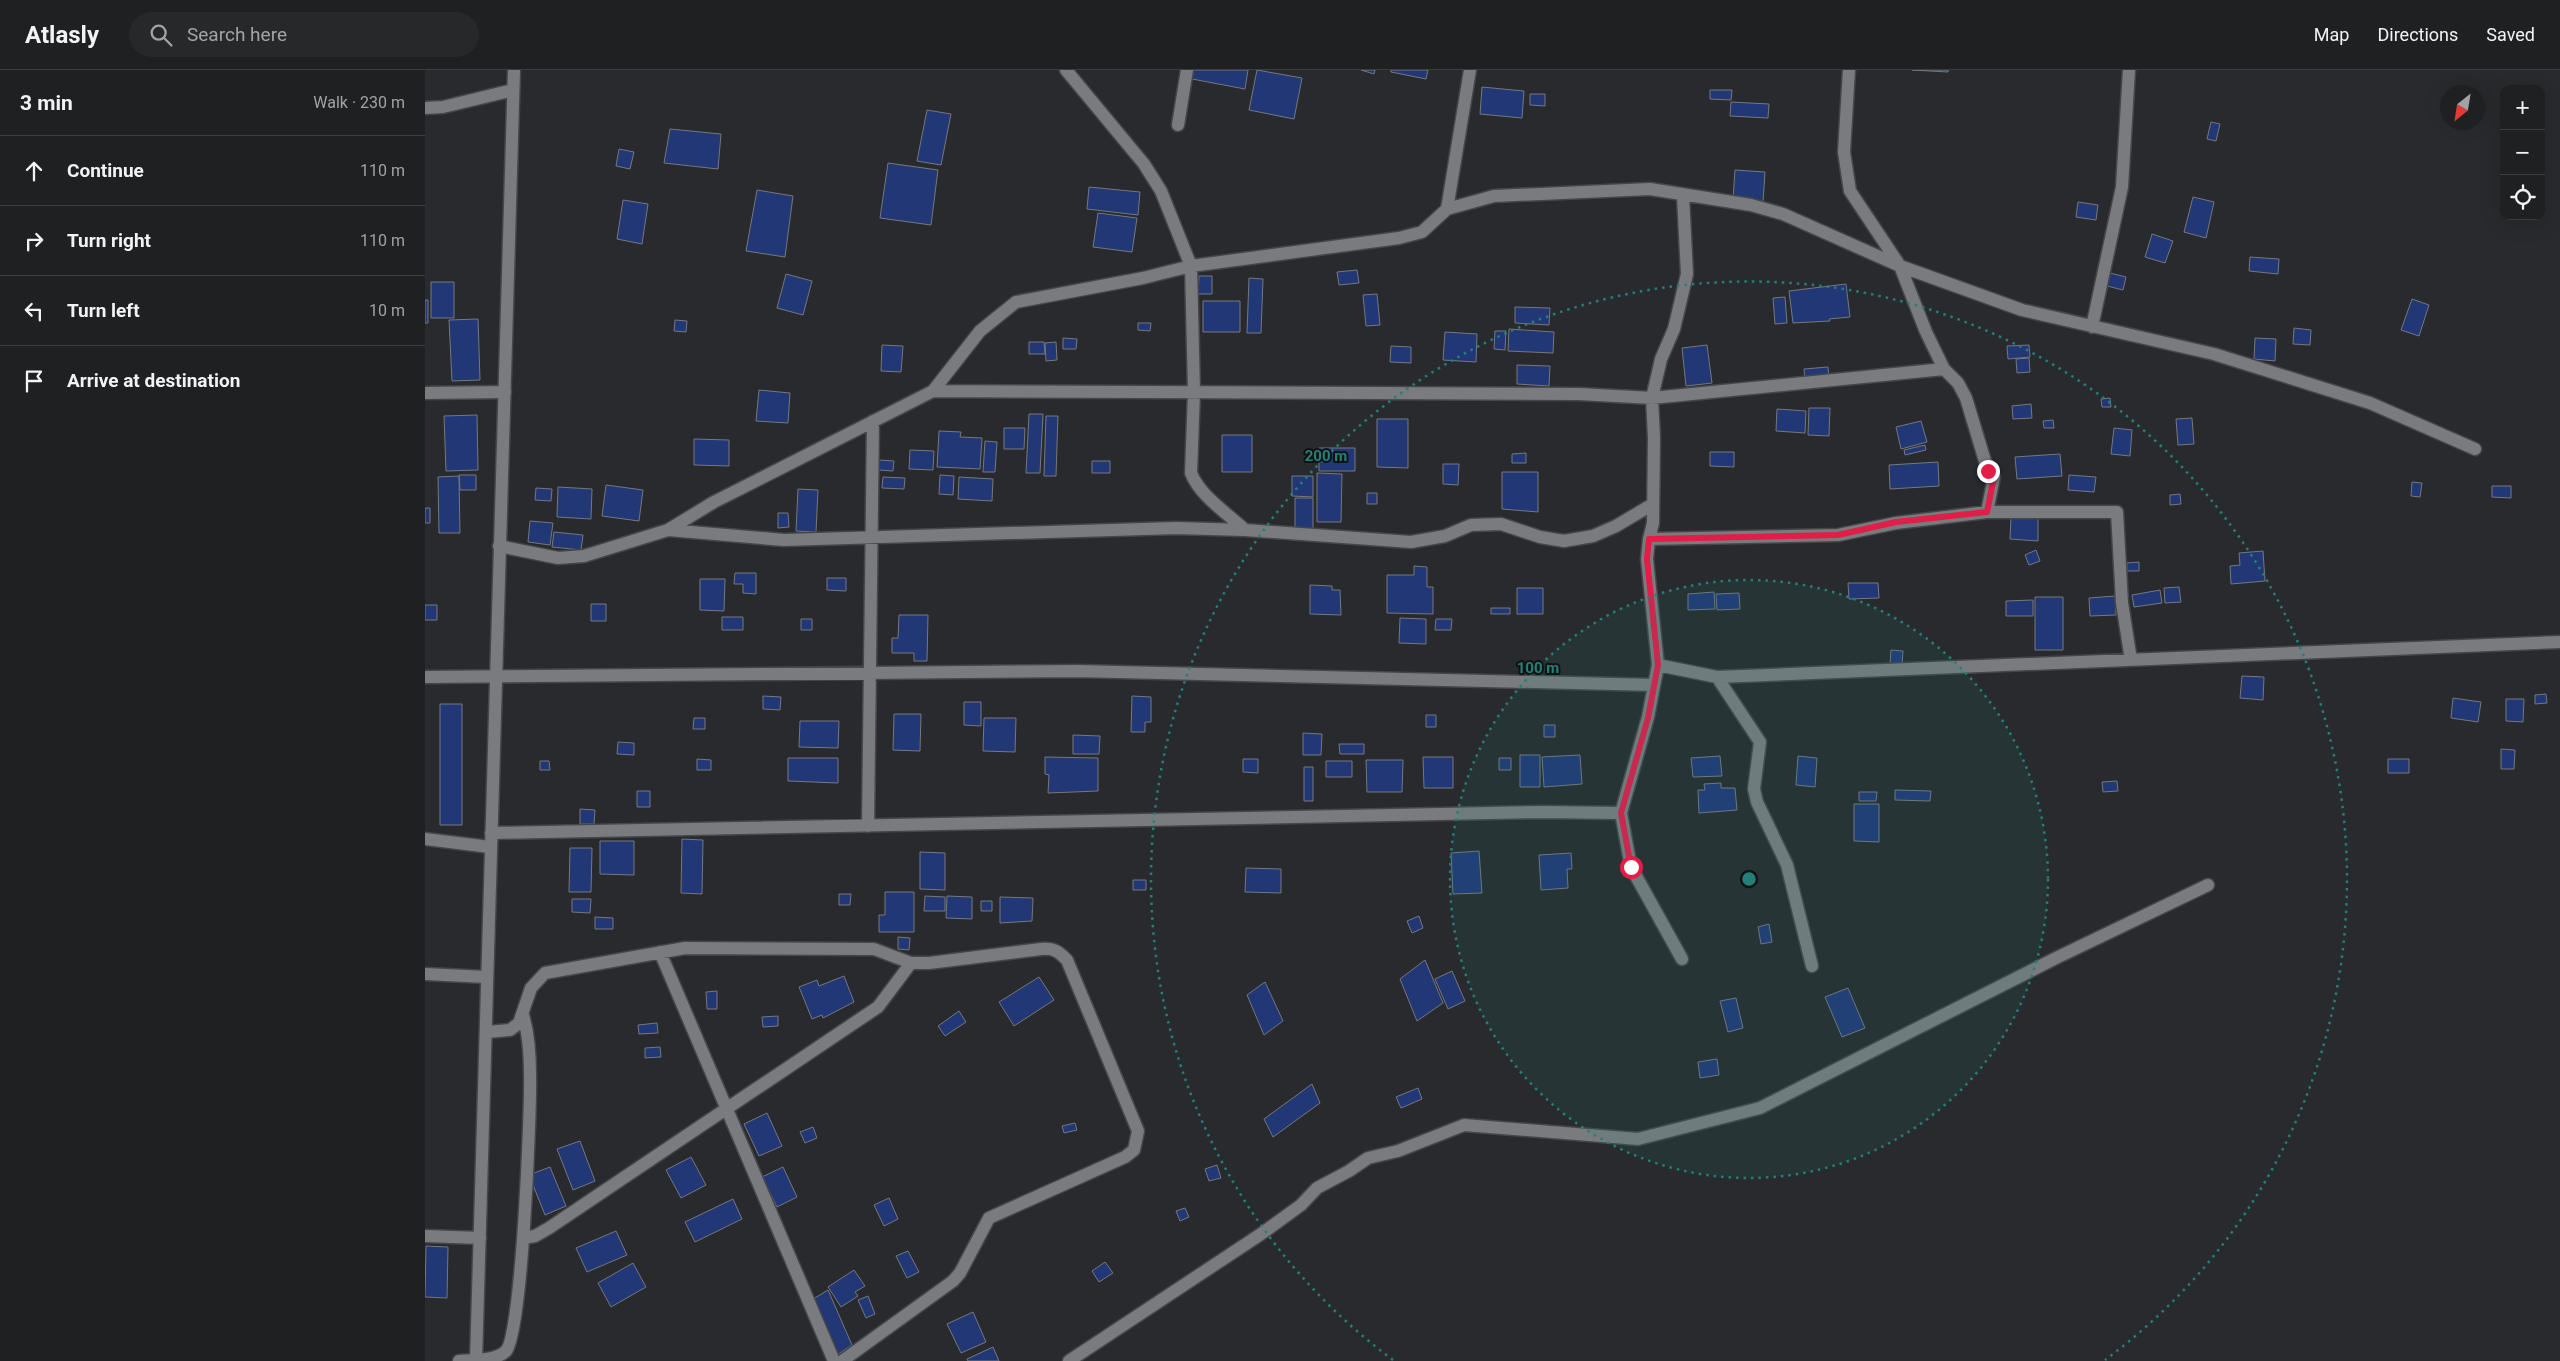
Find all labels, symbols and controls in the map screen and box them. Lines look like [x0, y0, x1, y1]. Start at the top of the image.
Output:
search box [129, 12, 479, 57]
text: Atlasly [25, 21, 99, 49]
icon: search [147, 21, 175, 49]
text: Search here [187, 23, 287, 46]
text: Map [2314, 24, 2349, 45]
text: Directions [2377, 24, 2458, 45]
text: Saved [2486, 24, 2535, 45]
north arrow [2440, 85, 2485, 130]
map controls [2500, 85, 2545, 220]
button: + [2500, 85, 2545, 130]
text: 3 min [20, 91, 73, 115]
text: Walk · 230 m [313, 93, 405, 112]
button: − [2500, 130, 2545, 175]
icon: ahead [20, 157, 48, 185]
text: Continue [67, 159, 144, 182]
text: 110 m [360, 161, 405, 180]
button: locate [2500, 175, 2545, 220]
icon: right [20, 227, 48, 255]
text: Turn right [67, 229, 151, 252]
text: 110 m [360, 231, 405, 250]
icon: left [20, 297, 48, 325]
text: Turn left [67, 299, 140, 322]
text: 10 m [369, 301, 405, 320]
icon: arrive [20, 367, 48, 395]
text: Arrive at destination [67, 369, 240, 392]
text: 200 m [1305, 447, 1347, 465]
route end [1977, 460, 2000, 483]
text: 100 m [1517, 659, 1559, 677]
route start [1620, 856, 1643, 879]
centre of rings [1740, 870, 1758, 888]

